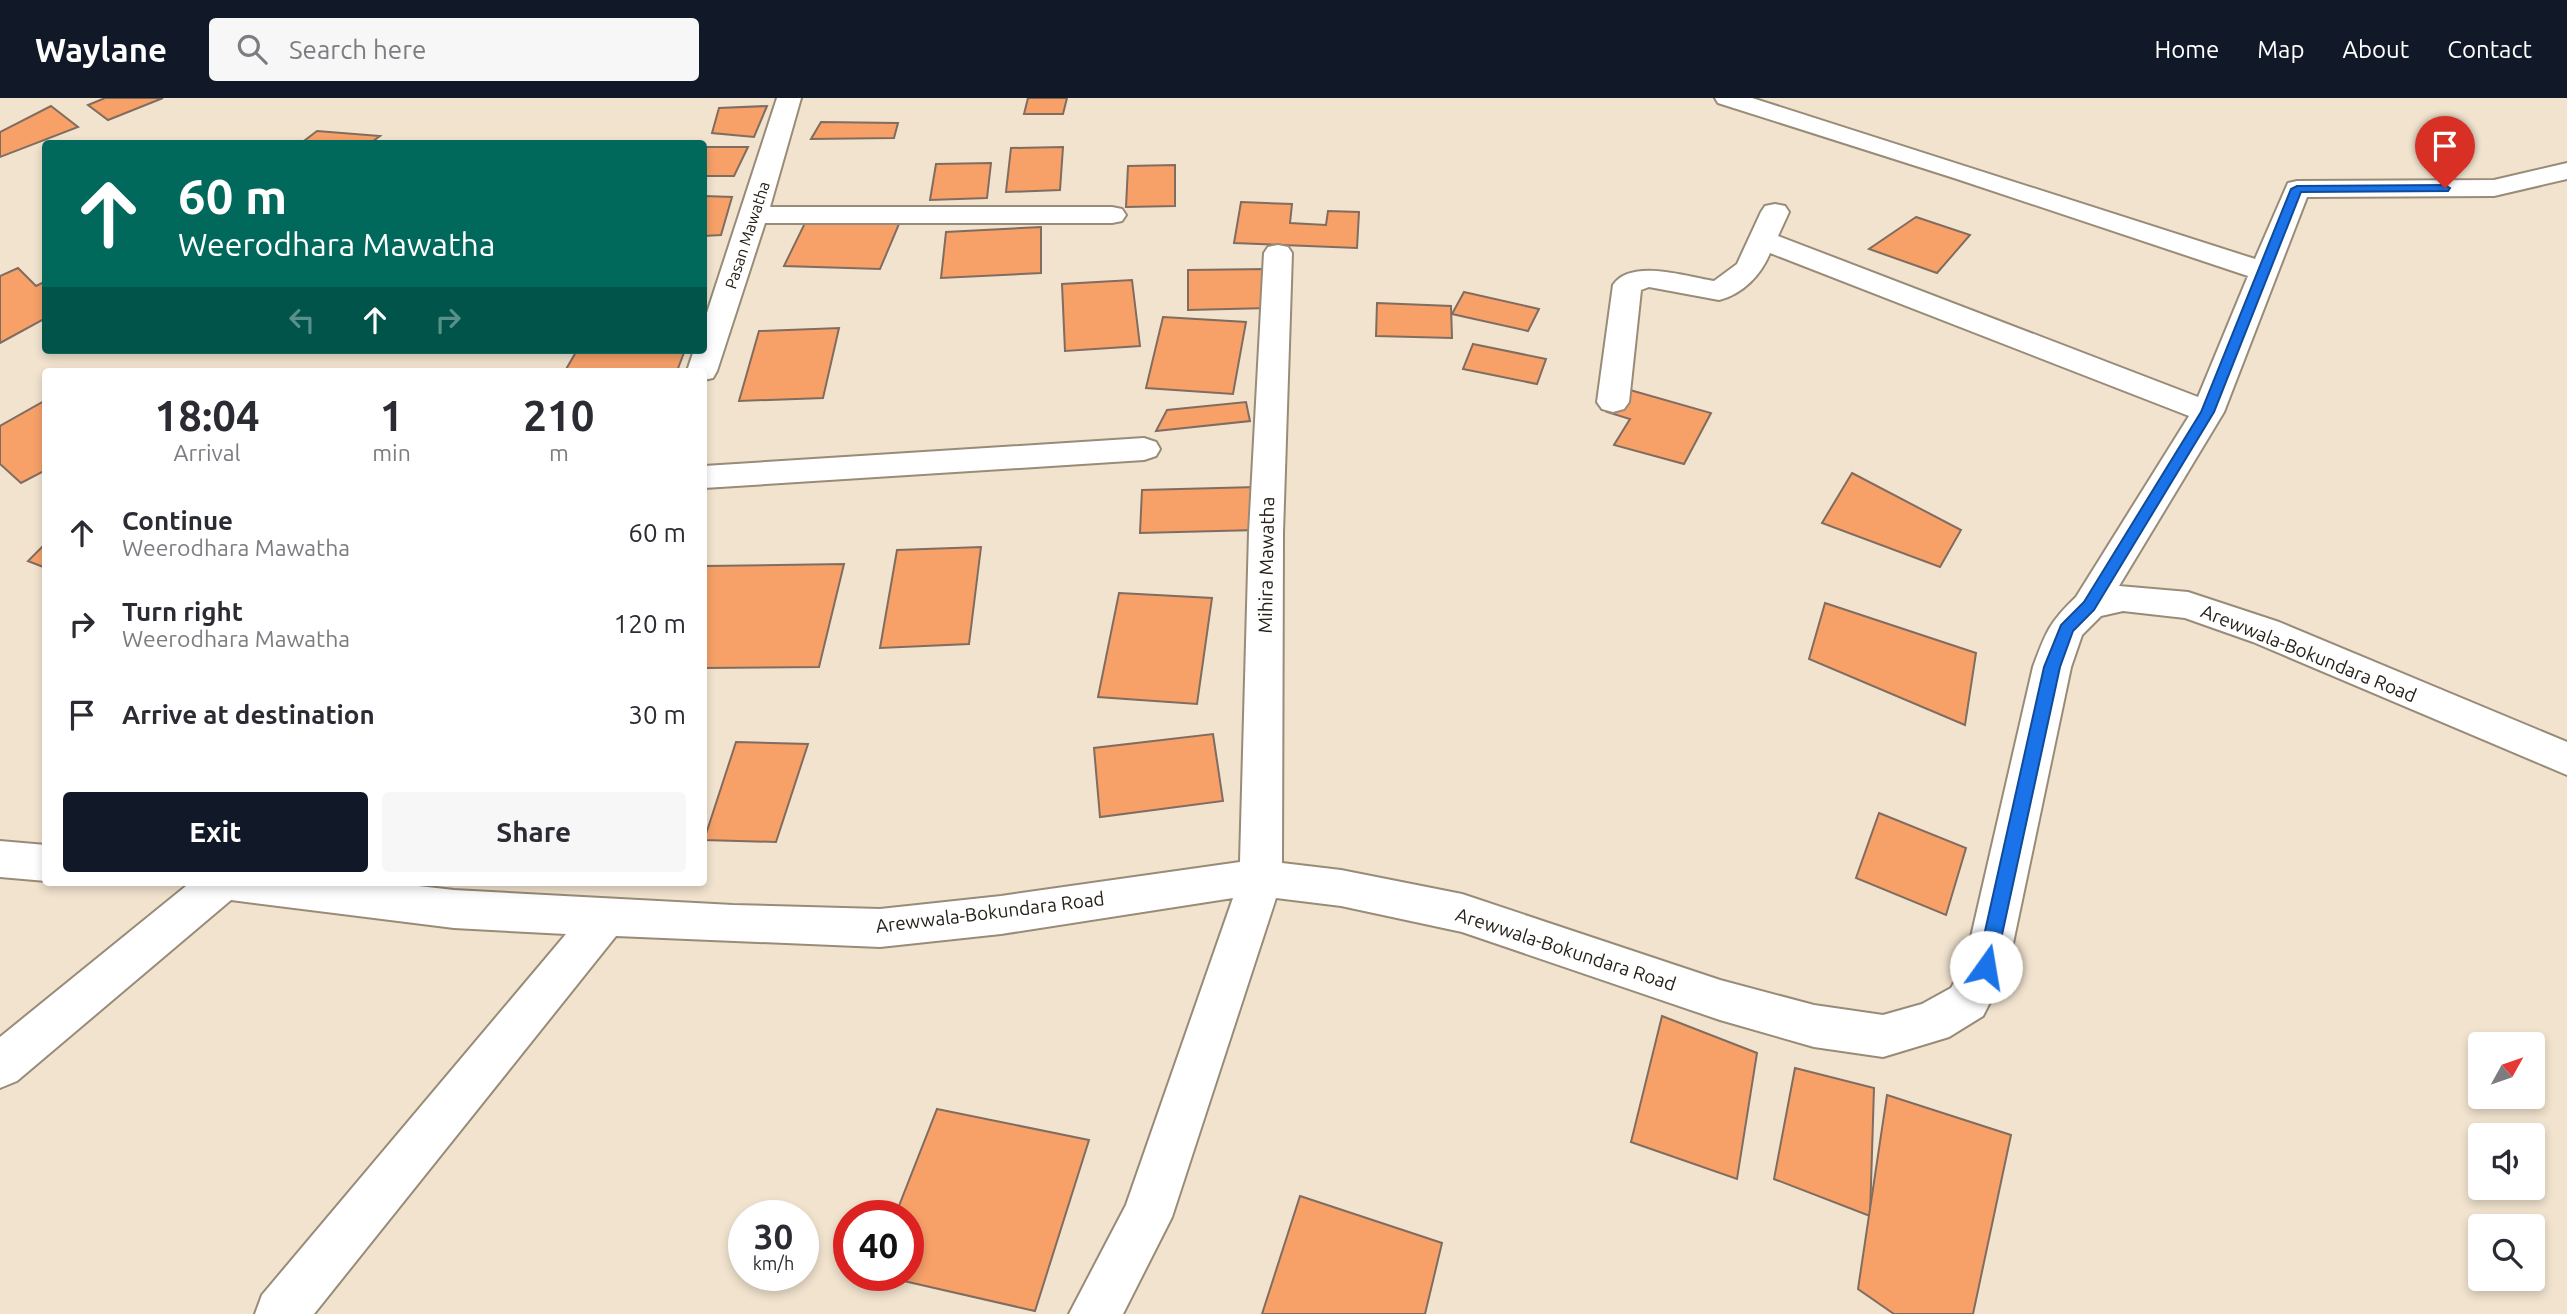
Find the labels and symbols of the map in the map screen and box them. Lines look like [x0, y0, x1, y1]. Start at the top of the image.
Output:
pin [2415, 116, 2475, 188]
street label: Pasan Mawatha [721, 179, 773, 291]
street label: Mihira Mawatha [1254, 496, 1278, 634]
street label: Arewwala-Bokundara Road [2198, 600, 2420, 706]
street label: Arewwala-Bokundara Road [874, 887, 1106, 937]
street label: Arewwala-Bokundara Road [1453, 903, 1679, 995]
position arrow [1949, 930, 2023, 1004]
north arrow [2468, 1032, 2544, 1110]
speed limit sign: 40 [833, 1200, 924, 1291]

